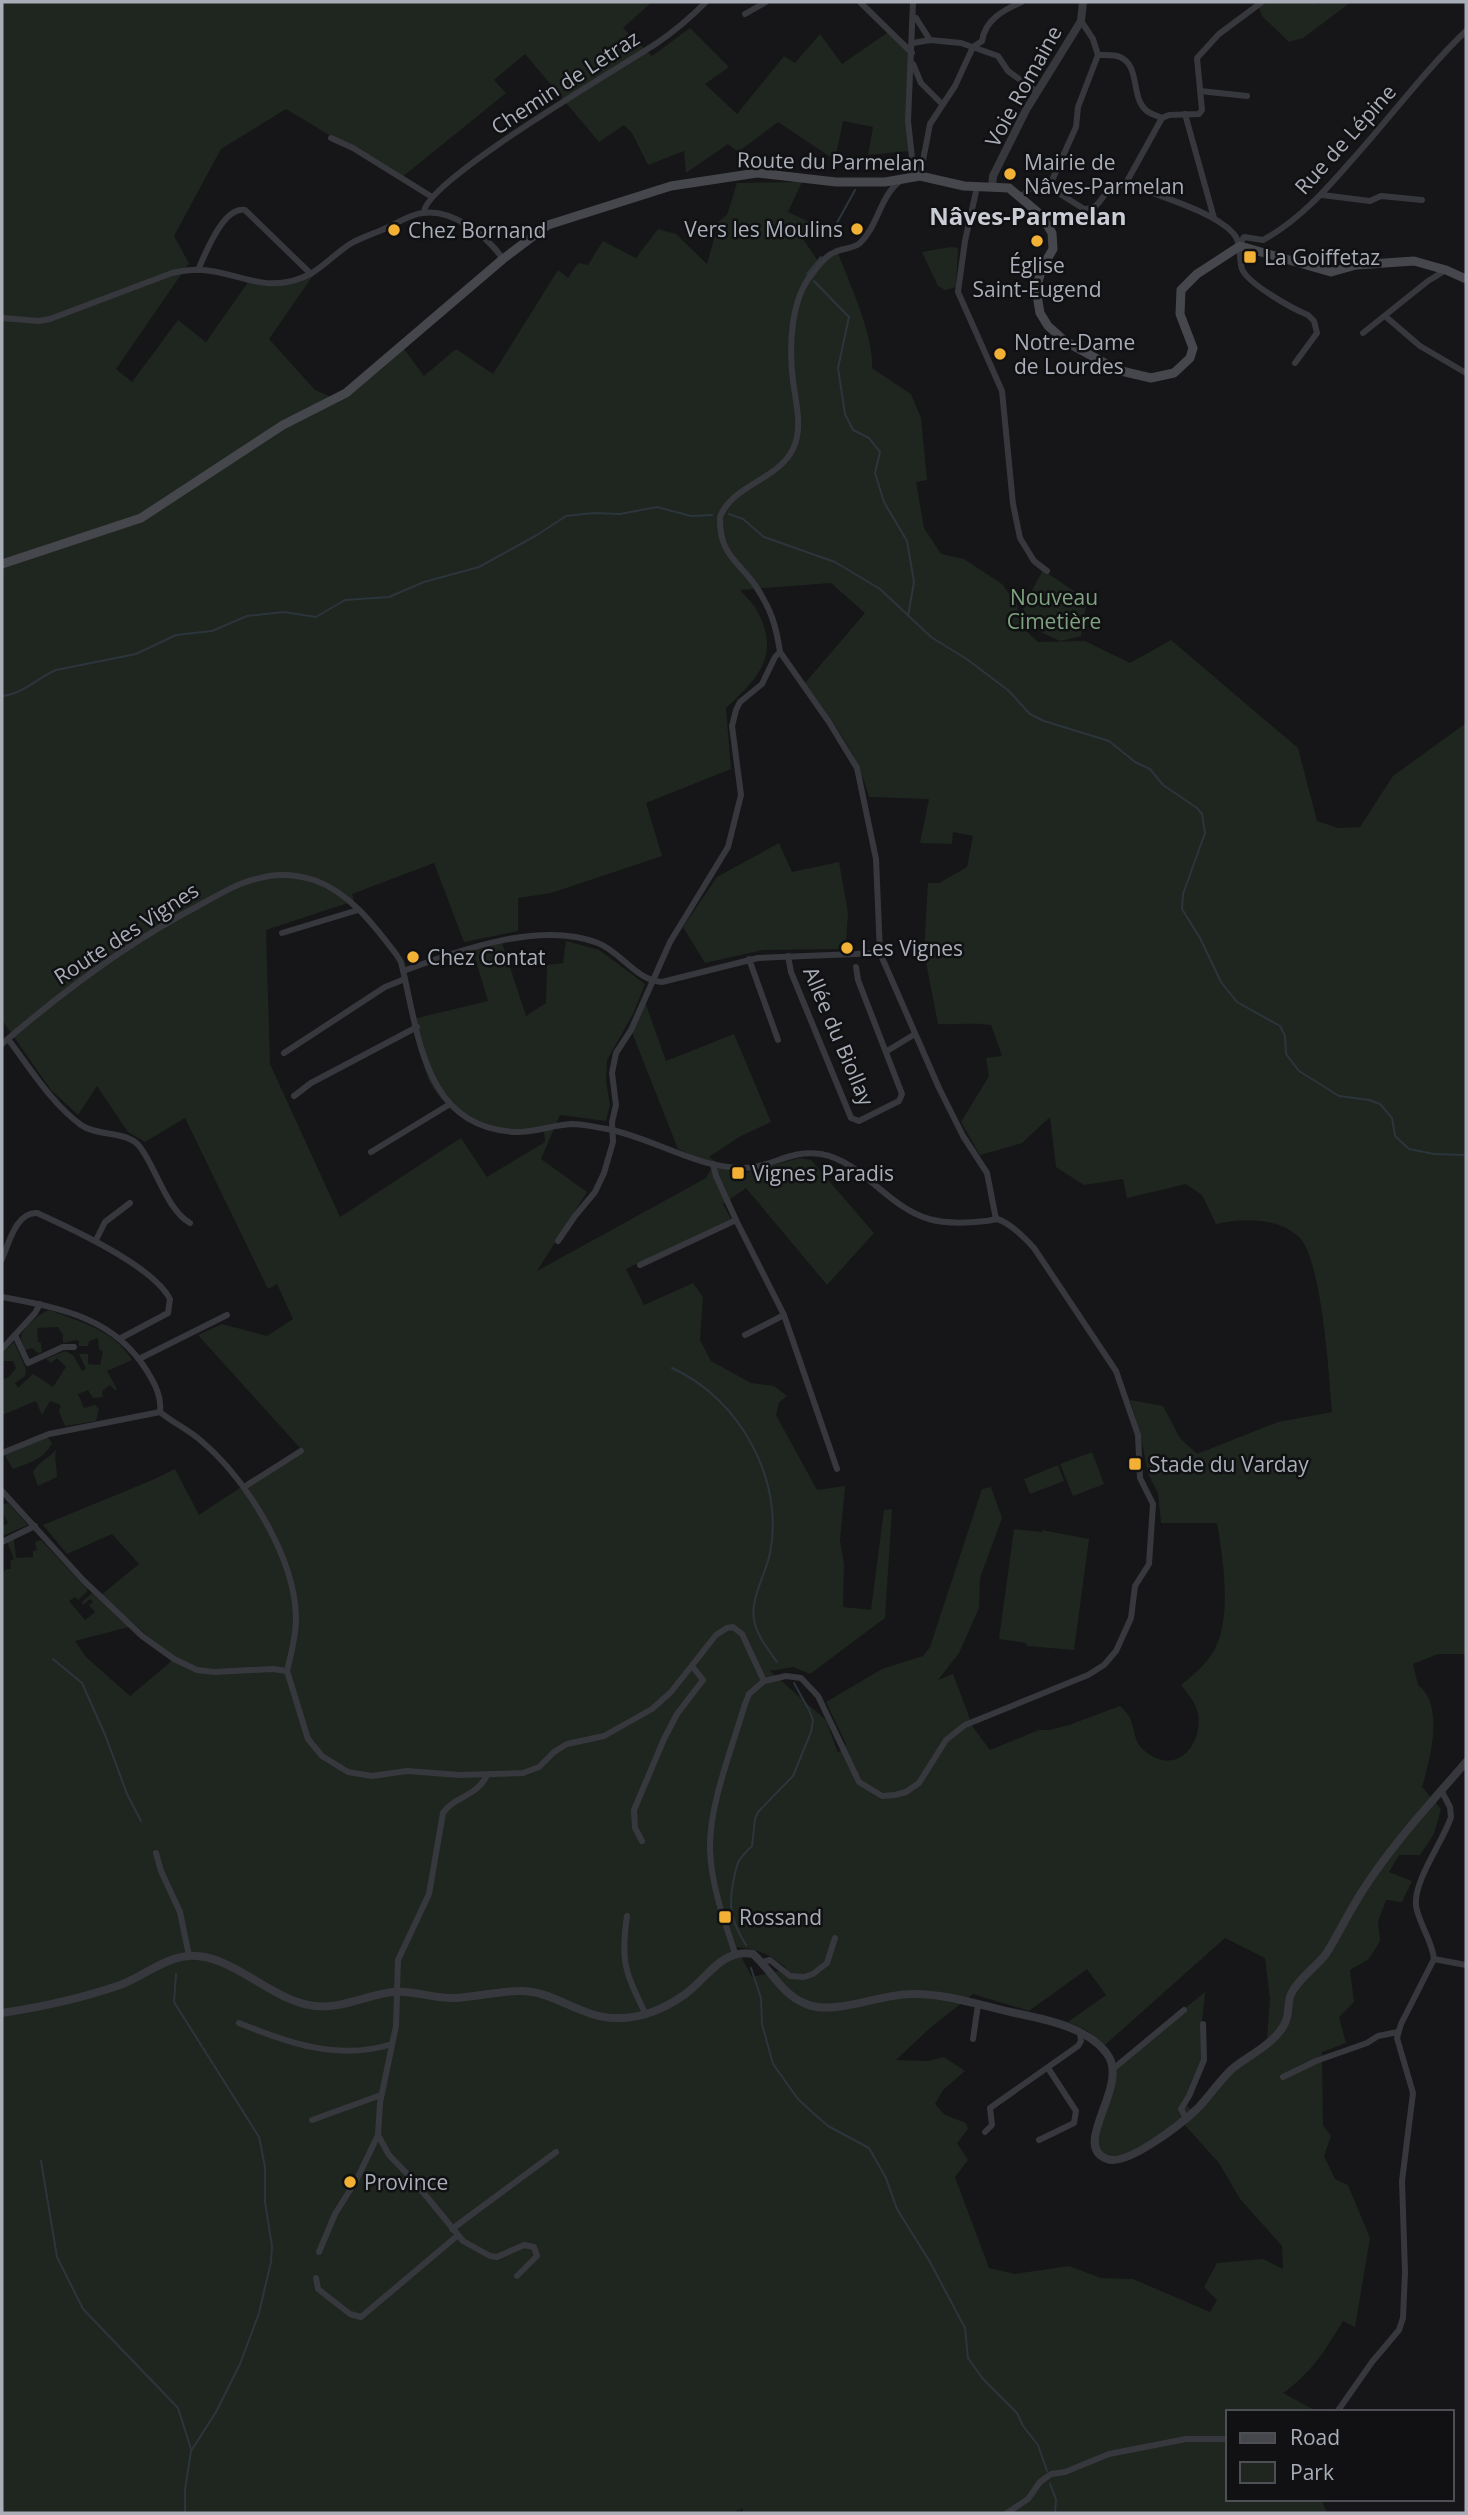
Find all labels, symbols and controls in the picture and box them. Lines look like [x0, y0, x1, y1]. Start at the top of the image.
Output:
street label: Voie Romaine [978, 20, 1068, 152]
street label: Chemin de Letraz [485, 23, 645, 140]
street label: Rue de Lépine [1288, 78, 1402, 200]
street label: Route du Parmelan [737, 145, 925, 177]
place label: Mairie de Nâves-Parmelan [1024, 148, 1185, 200]
marker: Mairie de Nâves-Parmelan [1002, 166, 1018, 182]
district label: Nâves-Parmelan [929, 199, 1127, 232]
place label: Vers les Moulins [684, 215, 843, 243]
place label: Chez Bornand [408, 216, 546, 244]
marker: Vers les Moulins [849, 221, 865, 237]
marker: Chez Bornand [386, 222, 402, 238]
marker: Église Saint-Eugend [1029, 233, 1045, 249]
place label: La Goiffetaz [1264, 243, 1380, 271]
marker: La Goiffetaz [1242, 249, 1258, 265]
place label: Église Saint-Eugend [972, 251, 1102, 303]
place label: Notre-Dame de Lourdes [1014, 328, 1135, 380]
marker: Notre-Dame de Lourdes [992, 346, 1008, 362]
park label: Nouveau Cimetière [1007, 583, 1101, 635]
street label: Route des Vignes [48, 876, 204, 990]
place label: Les Vignes [861, 934, 963, 962]
marker: Les Vignes [839, 940, 855, 956]
place label: Chez Contat [427, 943, 546, 971]
marker: Chez Contat [405, 949, 421, 965]
street label: Allée du Biollay [797, 962, 881, 1110]
place label: Vignes Paradis [752, 1159, 894, 1187]
marker: Vignes Paradis [730, 1165, 746, 1181]
place label: Stade du Varday [1149, 1450, 1309, 1478]
marker: Stade du Varday [1127, 1456, 1143, 1472]
place label: Rossand [739, 1903, 822, 1931]
marker: Rossand [717, 1909, 733, 1925]
place label: Province [364, 2168, 448, 2196]
marker: Province [342, 2174, 358, 2190]
legend [1226, 2410, 1454, 2501]
text: Road [1290, 2423, 1340, 2451]
text: Park [1290, 2458, 1334, 2486]

